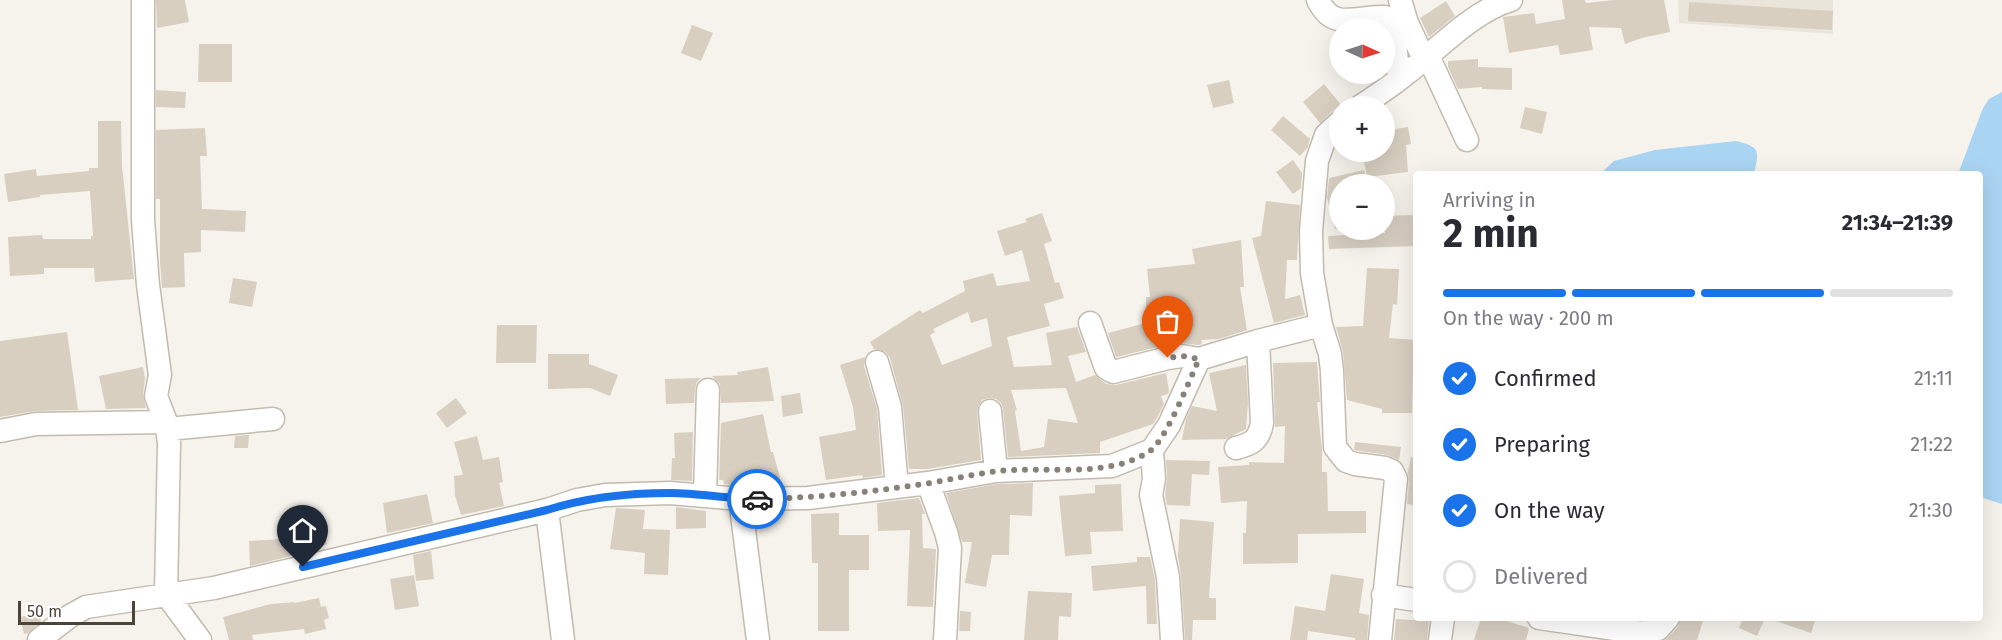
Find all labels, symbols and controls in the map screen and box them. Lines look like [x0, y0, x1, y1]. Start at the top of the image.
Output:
north arrow [1329, 18, 1395, 84]
map controls [1329, 18, 1395, 240]
button: + [1329, 96, 1395, 162]
button: − [1329, 174, 1395, 240]
text: Arriving in [1443, 188, 1536, 212]
text: 21:34–21:39 [1842, 209, 1953, 236]
text: 2 min [1443, 211, 1539, 257]
pin [1142, 296, 1193, 358]
icon: bag [1151, 305, 1184, 338]
text: On the way · 200 m [1443, 306, 1614, 330]
icon: check [1443, 362, 1476, 395]
text: Confirmed [1494, 365, 1597, 392]
text: 21:11 [1914, 366, 1953, 390]
icon: check [1443, 428, 1476, 461]
text: Preparing [1494, 431, 1590, 458]
text: 21:22 [1910, 432, 1953, 456]
courier [727, 469, 787, 529]
icon: car [741, 483, 774, 516]
icon: check [1443, 494, 1476, 527]
text: On the way [1494, 497, 1605, 524]
text: 21:30 [1909, 498, 1953, 522]
pin [277, 505, 328, 567]
icon: home [286, 514, 319, 547]
text: Delivered [1494, 563, 1589, 590]
scale bar [18, 598, 135, 626]
text: 50 m [27, 602, 62, 621]

